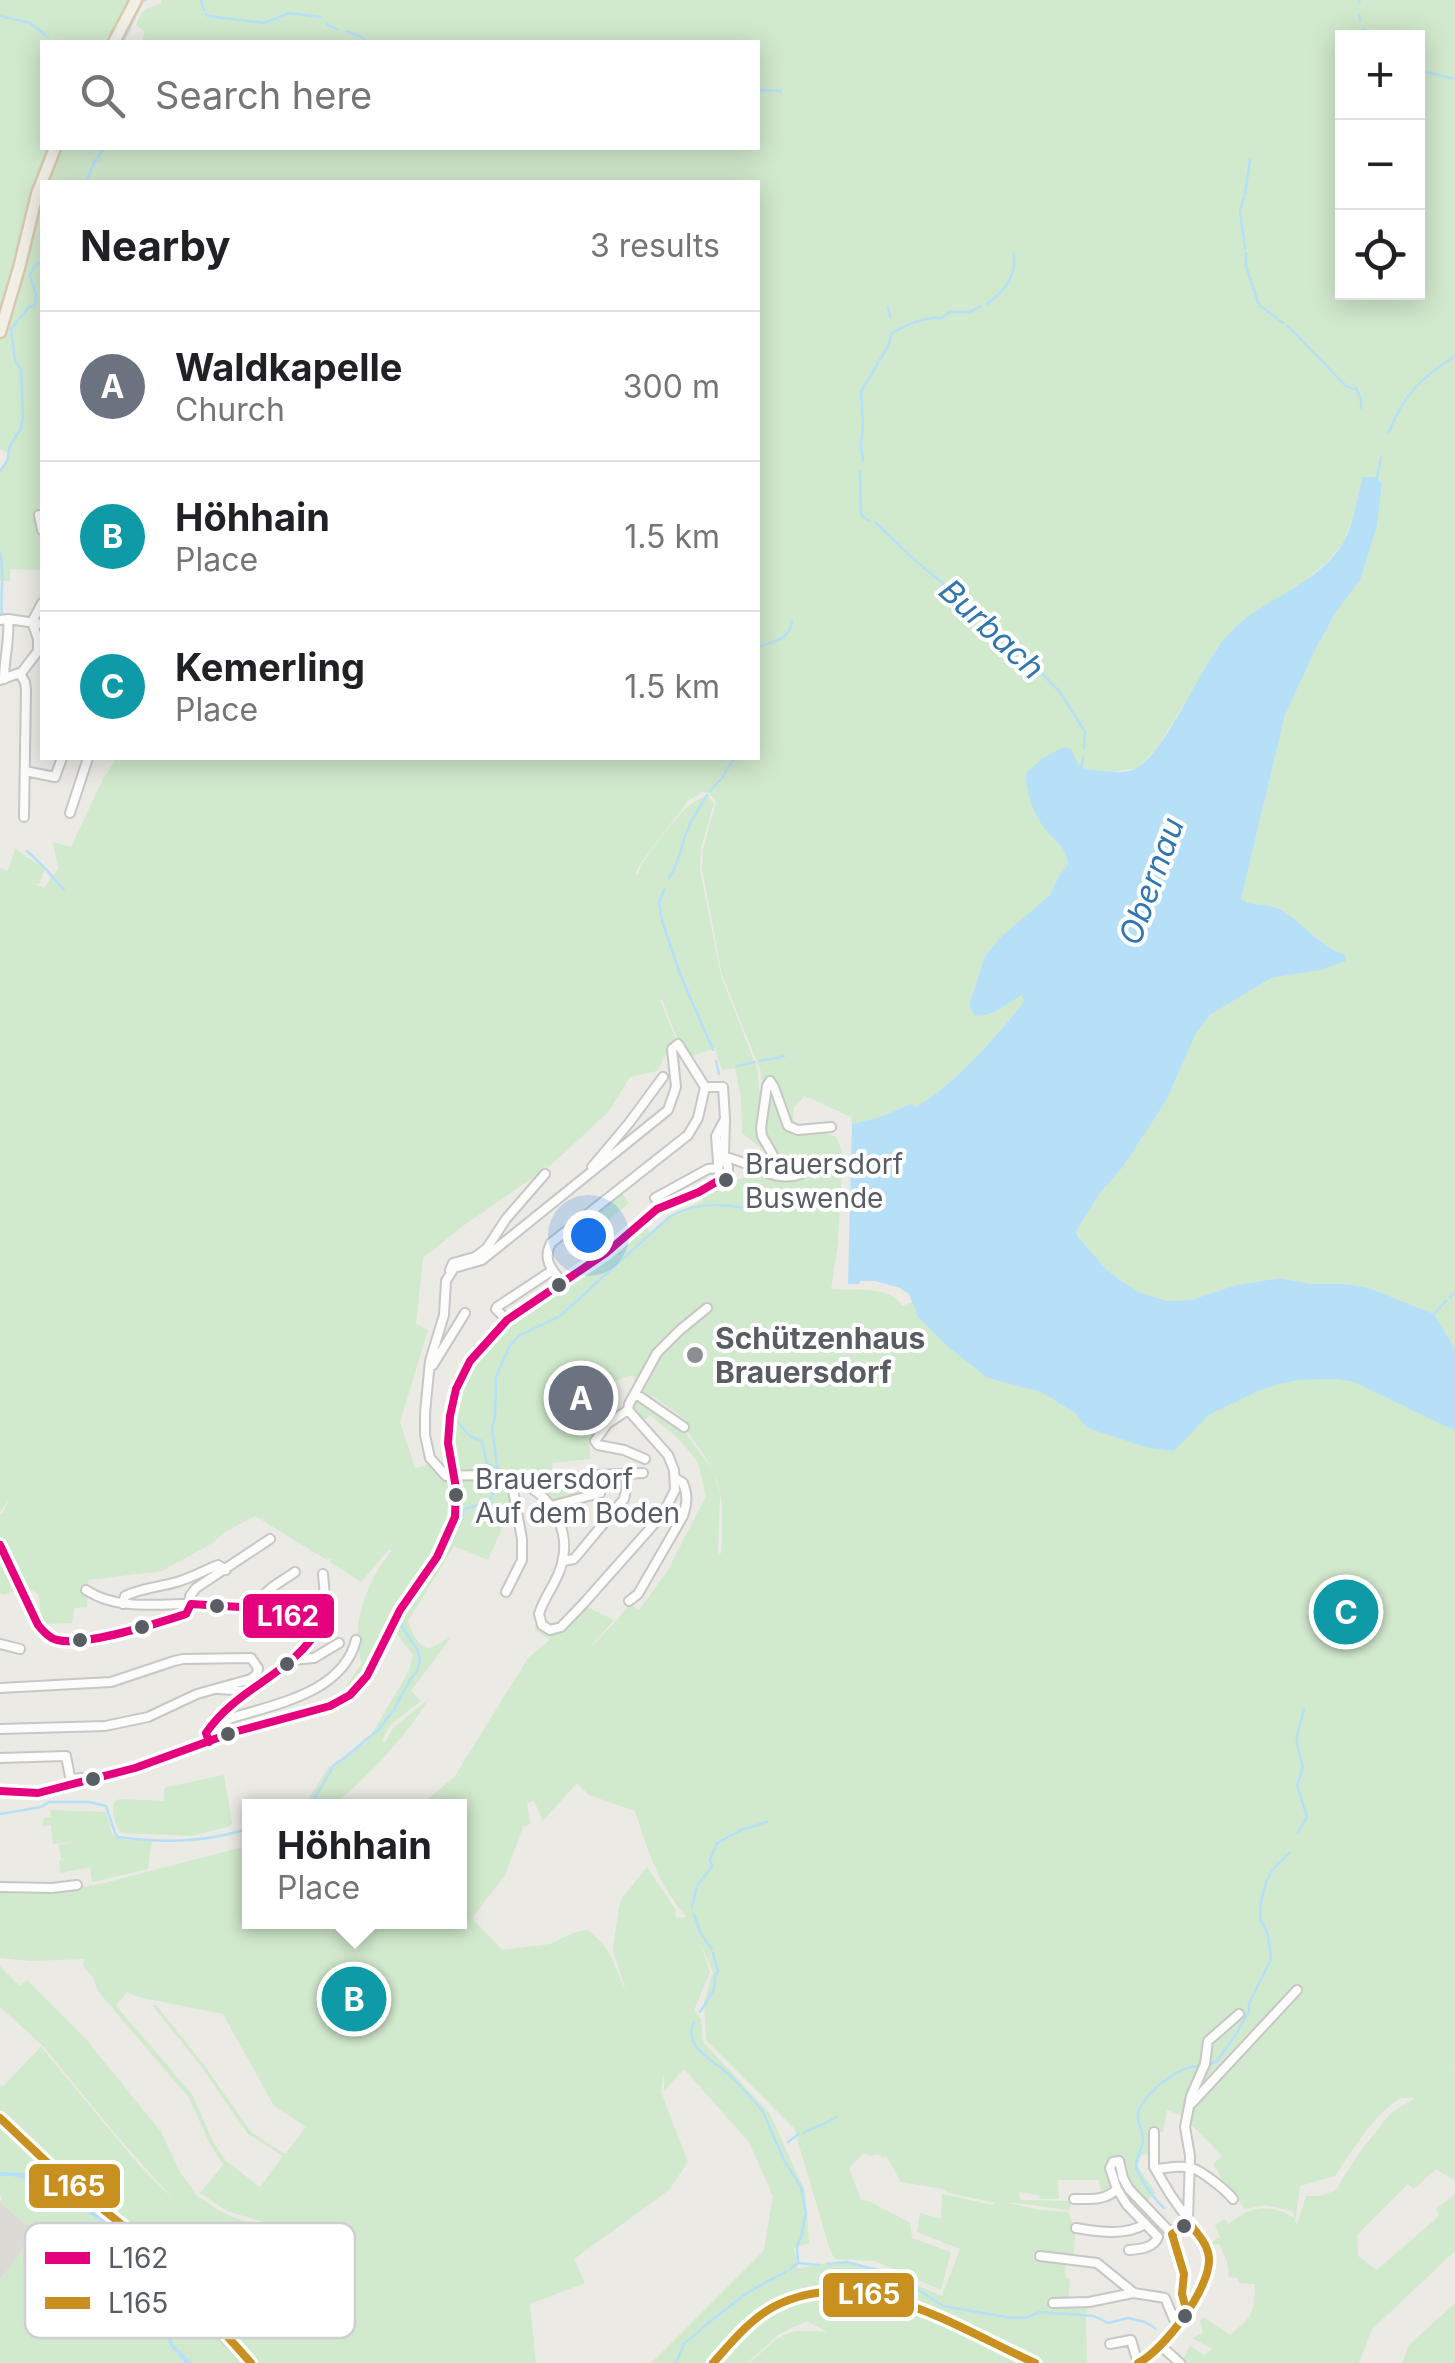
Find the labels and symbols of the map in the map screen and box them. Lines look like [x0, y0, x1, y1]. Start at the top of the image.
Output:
water label: Burbach [932, 571, 1052, 687]
water label: Obernau [1110, 812, 1192, 950]
place label: Brauersdorf Buswende [745, 1147, 903, 1215]
marker: Brauersdorf Buswende [716, 1170, 736, 1190]
your location [563, 1210, 614, 1261]
unlabelled marker [549, 1275, 569, 1295]
place label: Schützenhaus Brauersdorf [715, 1320, 925, 1390]
marker: Schützenhaus Brauersdorf [684, 1344, 706, 1366]
pin: A [548, 1360, 614, 1436]
place label: Brauersdorf Auf dem Boden [475, 1462, 680, 1530]
marker: Brauersdorf Auf dem Boden [446, 1485, 466, 1505]
pin: C [1314, 1574, 1378, 1650]
line badge: L162 [241, 1592, 336, 1640]
unlabelled marker [207, 1596, 227, 1616]
text: L162 [257, 1599, 319, 1633]
unlabelled marker [132, 1617, 152, 1637]
unlabelled marker [70, 1630, 90, 1650]
unlabelled marker [277, 1654, 297, 1674]
unlabelled marker [218, 1724, 238, 1744]
unlabelled marker [83, 1769, 103, 1789]
pin: B [322, 1962, 386, 2036]
line badge: L165 [27, 2162, 122, 2210]
text: L165 [43, 2169, 105, 2203]
unlabelled marker [1174, 2216, 1194, 2236]
legend [25, 2223, 355, 2338]
text: L162 [108, 2241, 168, 2275]
line badge: L165 [821, 2271, 916, 2319]
text: L165 [838, 2277, 900, 2311]
text: L165 [108, 2286, 168, 2320]
unlabelled marker [1175, 2306, 1195, 2326]

